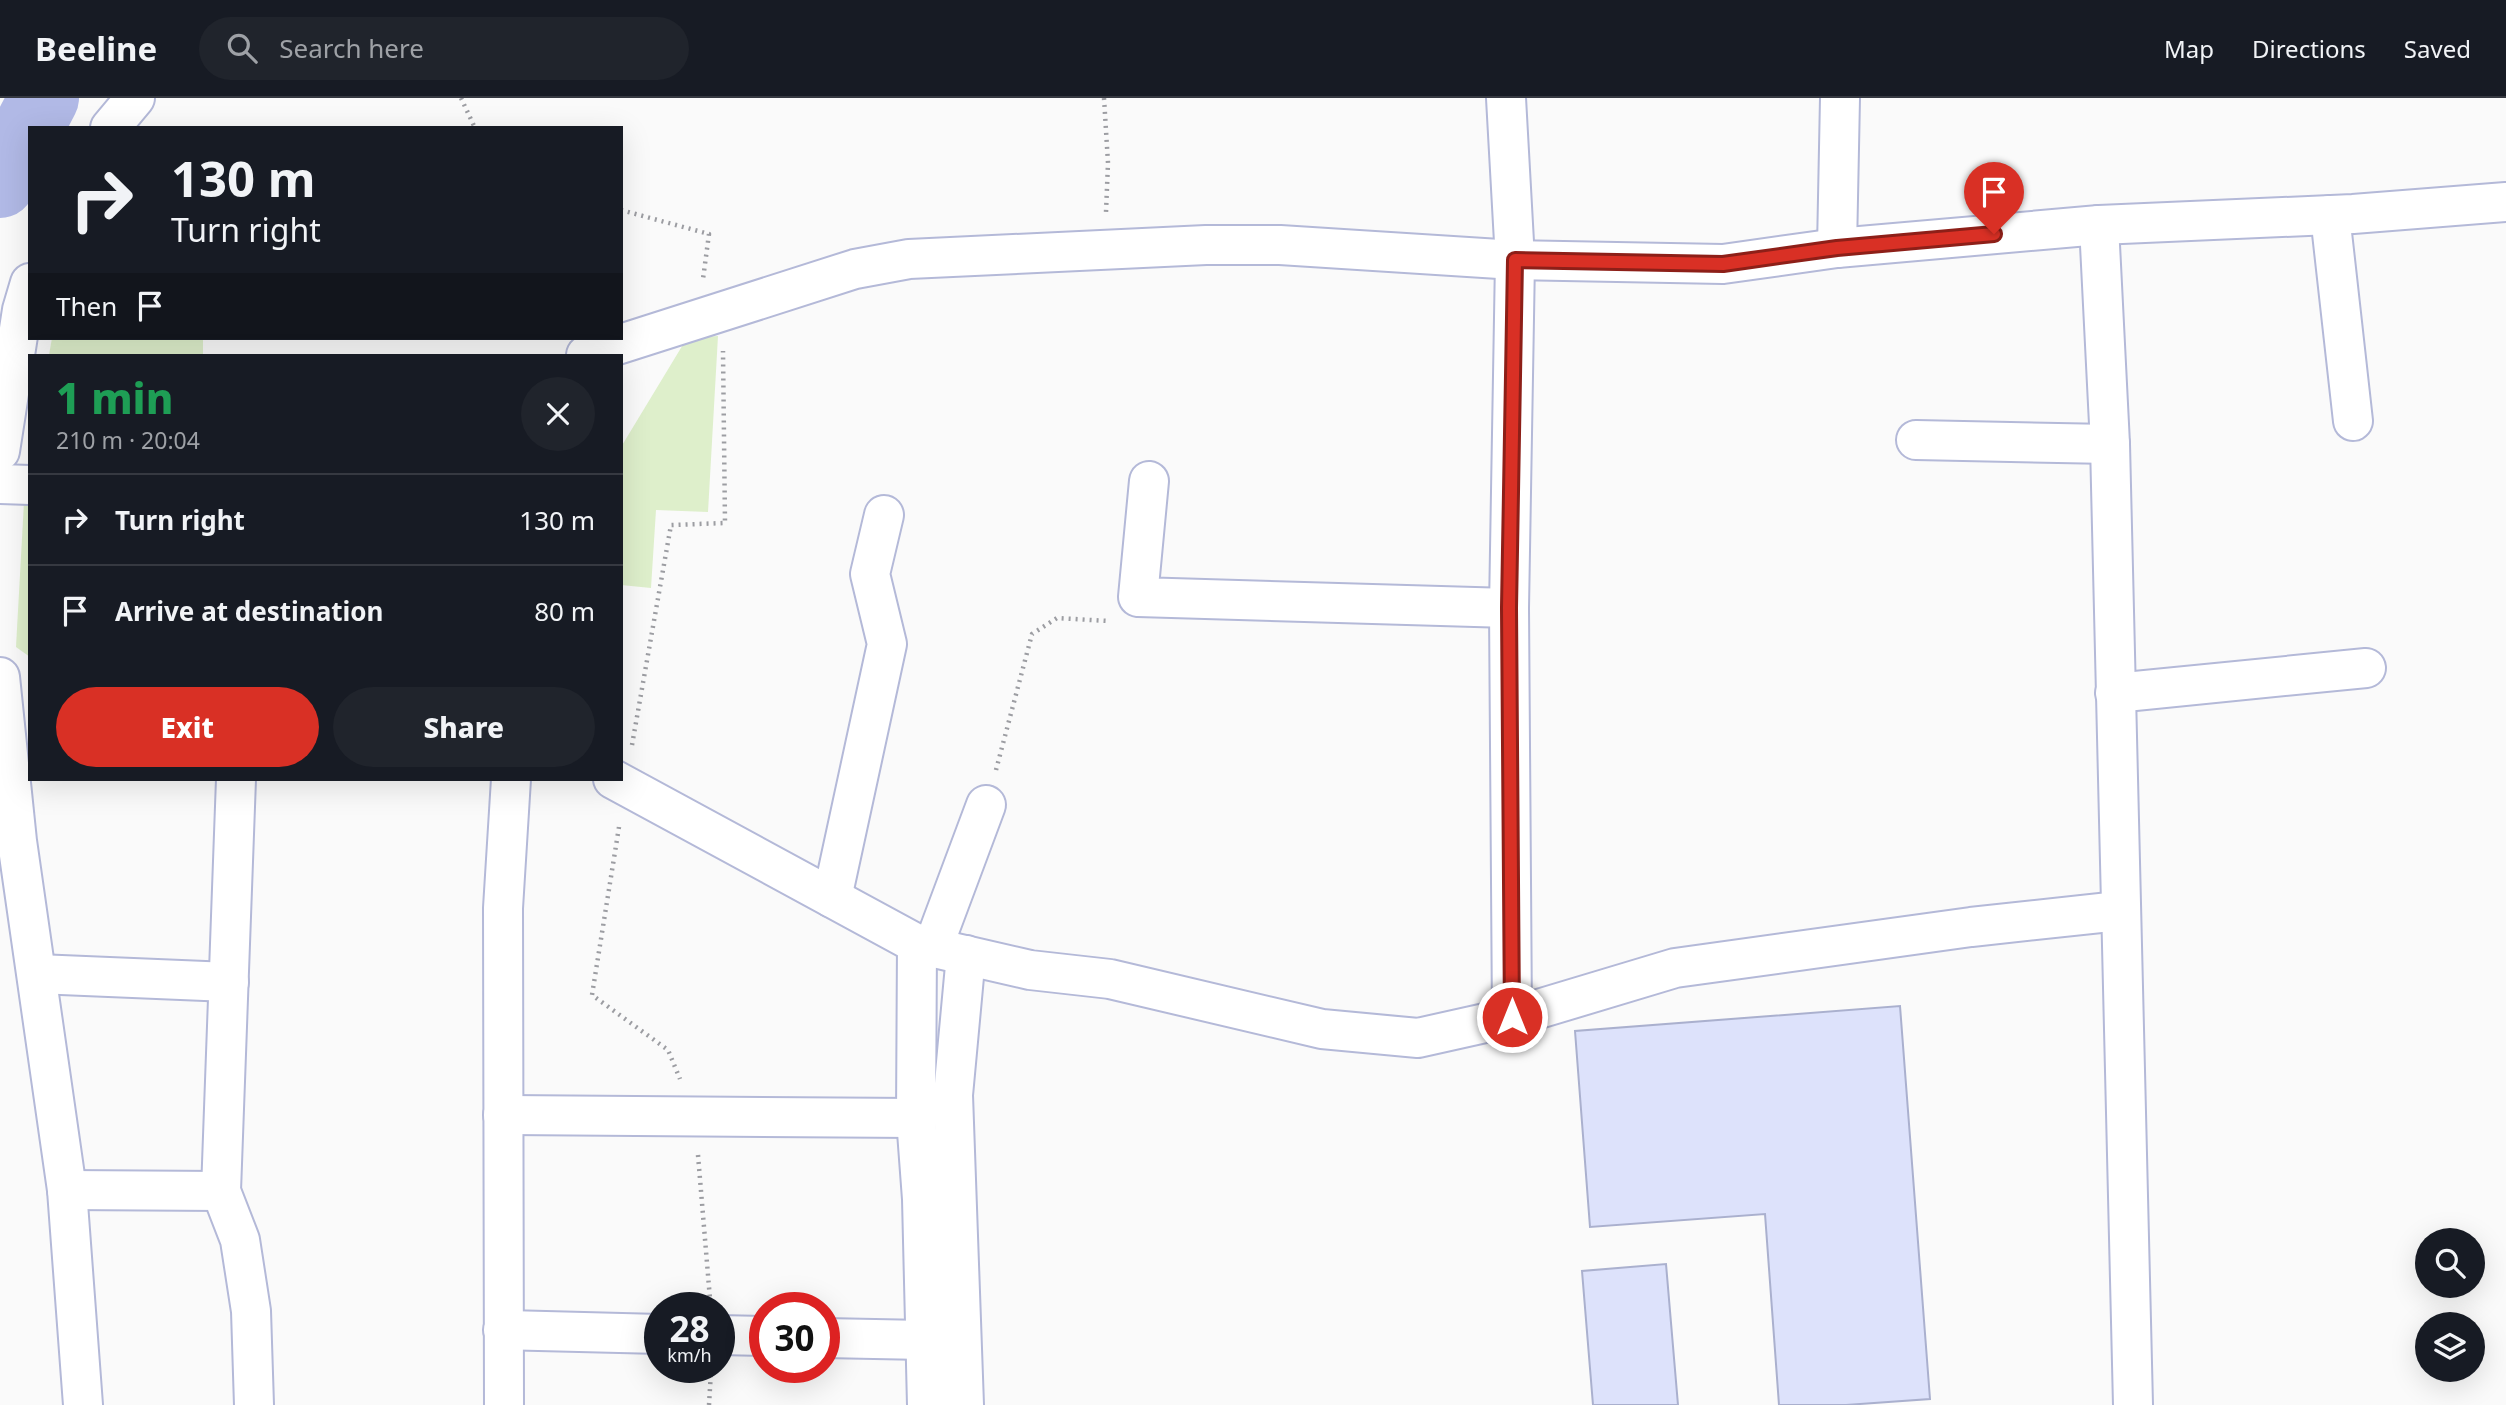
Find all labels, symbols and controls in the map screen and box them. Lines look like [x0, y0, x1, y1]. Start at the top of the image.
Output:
search box [199, 17, 689, 80]
text: Beeline [35, 26, 157, 71]
icon: search [223, 29, 261, 67]
text: Search here [279, 30, 424, 66]
text: Map [2164, 32, 2214, 65]
text: Directions [2252, 32, 2366, 65]
text: Saved [2404, 32, 2471, 65]
text: 130 m [171, 145, 316, 211]
icon: right [56, 154, 147, 245]
pin [1964, 162, 2024, 234]
icon: arrive [1975, 173, 2013, 211]
text: Turn right [171, 208, 321, 251]
icon: arrive [131, 287, 169, 325]
text: Then [56, 288, 117, 324]
text: 1 min [56, 369, 173, 426]
button: close [521, 377, 595, 451]
text: 210 m · 20:04 [56, 424, 200, 456]
icon: right [56, 501, 94, 539]
text: Turn right [115, 502, 245, 538]
text: 130 m [519, 502, 595, 538]
icon: arrive [56, 592, 94, 630]
text: Arrive at destination [115, 593, 384, 629]
text: 80 m [534, 593, 595, 629]
button: Exit [56, 687, 319, 767]
button: Share [333, 687, 595, 767]
position arrow [1475, 980, 1549, 1054]
map controls [2415, 1228, 2485, 1382]
button: search [2415, 1228, 2485, 1298]
speed limit sign: 30 [749, 1292, 840, 1383]
text: 28 [669, 1305, 710, 1352]
button: layers [2415, 1312, 2485, 1382]
text: km/h [667, 1343, 712, 1367]

